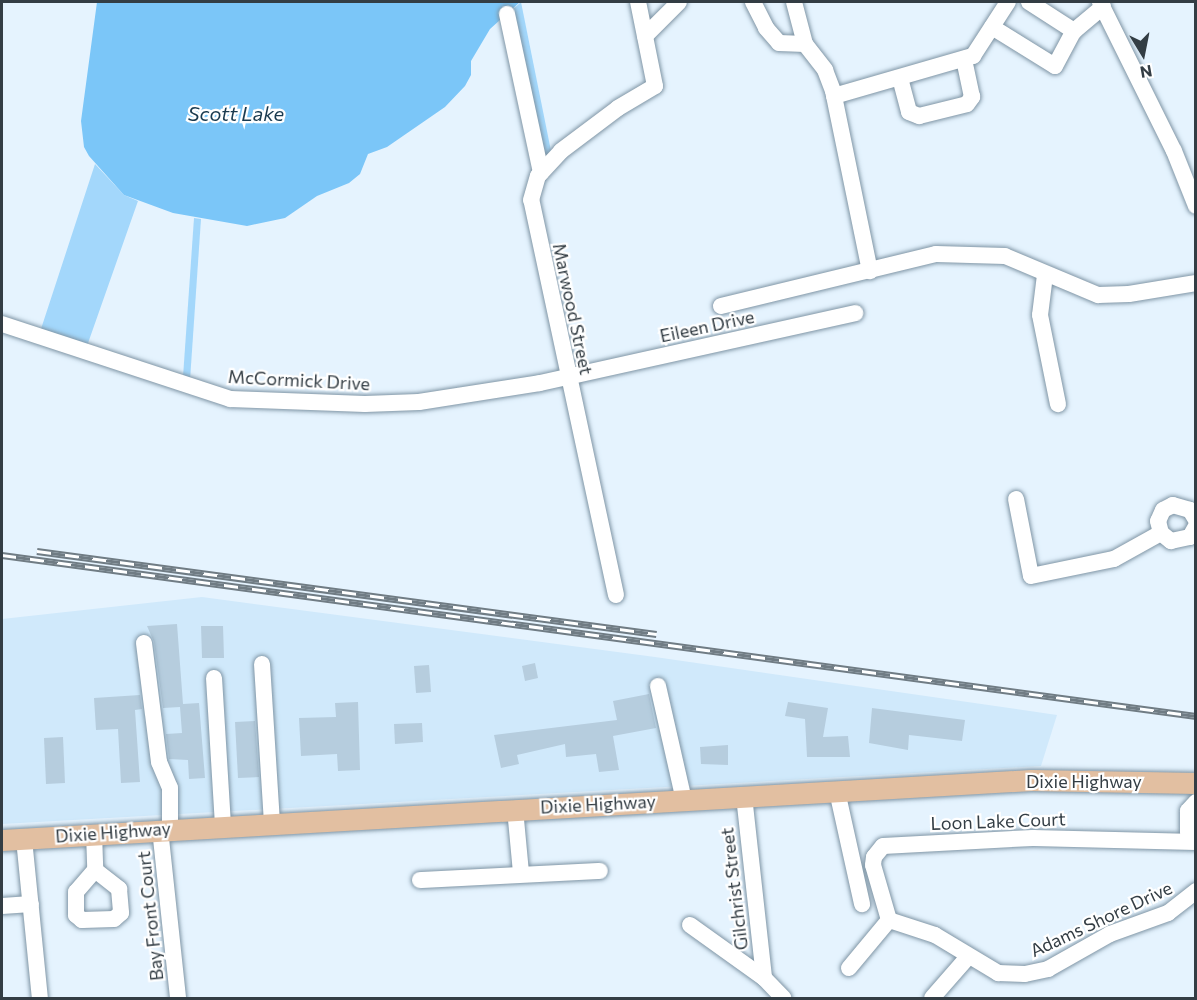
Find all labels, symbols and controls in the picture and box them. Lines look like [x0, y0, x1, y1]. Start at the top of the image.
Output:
north arrow [1113, 24, 1173, 84]
text: N [1139, 62, 1154, 83]
water label: Scott Lake [188, 101, 284, 125]
street label: Marwood Street [549, 241, 597, 377]
street label: Eileen Drive [658, 305, 756, 347]
street label: McCormick Drive [227, 365, 371, 395]
street label: Dixie Highway [1026, 770, 1142, 792]
street label: Dixie Highway [540, 790, 656, 818]
street label: Loon Lake Court [930, 808, 1066, 834]
street label: Dixie Highway [55, 817, 171, 847]
street label: Gilchrist Street [716, 827, 752, 951]
street label: Bay Front Court [132, 850, 168, 982]
street label: Adams Shore Drive [1027, 877, 1175, 961]

